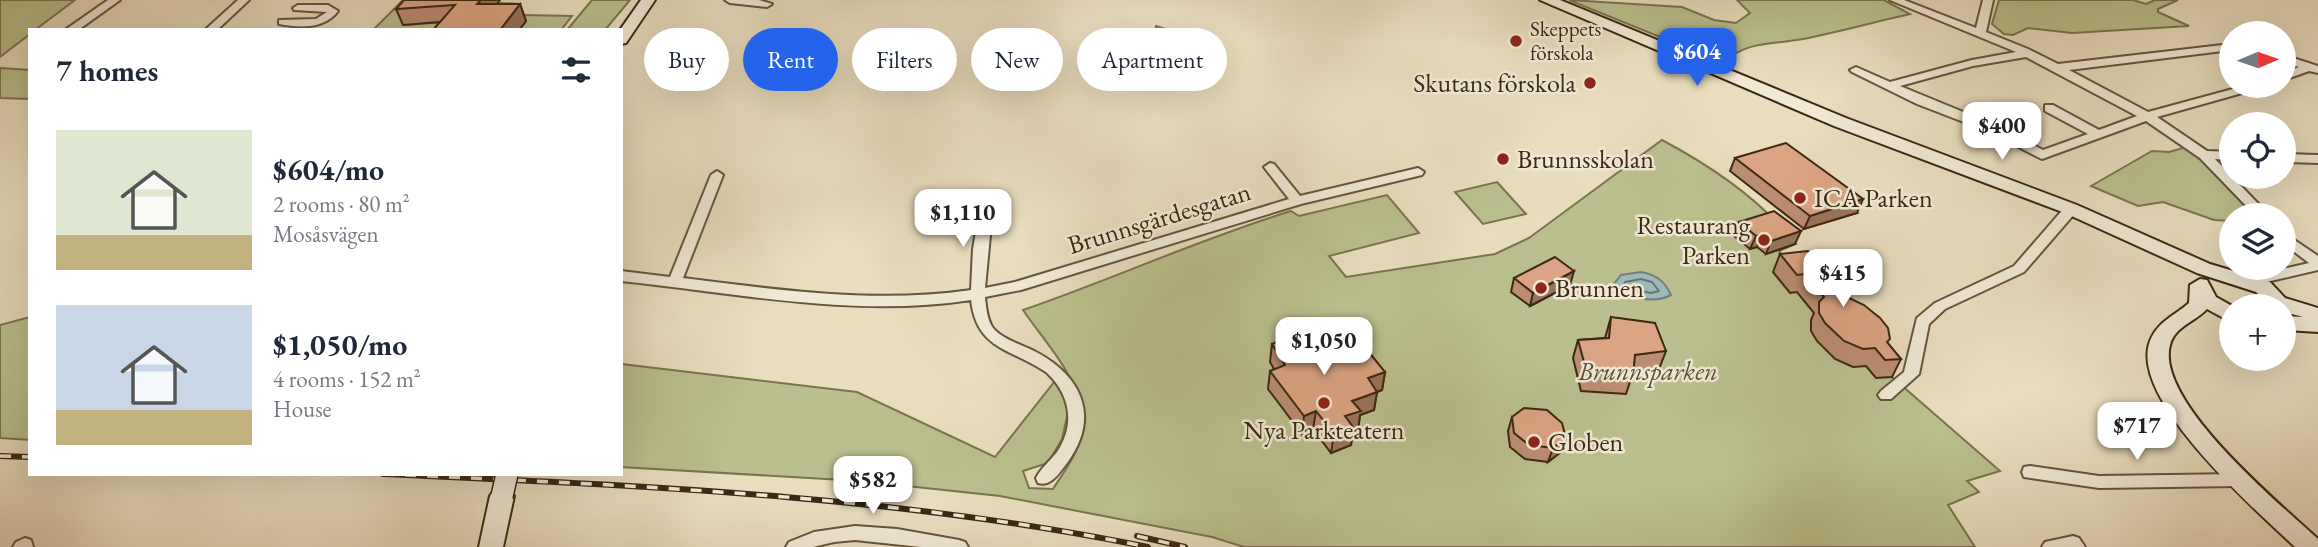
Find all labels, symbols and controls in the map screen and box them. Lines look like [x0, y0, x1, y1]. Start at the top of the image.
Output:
place label: Skeppets förskola [1530, 15, 1601, 66]
north arrow [2219, 21, 2296, 98]
map controls [2219, 21, 2296, 371]
chip: Buy [644, 28, 729, 91]
chip: Rent [743, 28, 838, 91]
chip: Filters [852, 28, 957, 91]
chip: New [971, 28, 1063, 91]
chip: Apartment [1077, 28, 1227, 91]
pin: $604 [1656, 28, 1738, 88]
marker: Skeppets förskola [1508, 33, 1524, 49]
text: $604 [1673, 36, 1721, 66]
text: 7 homes [56, 51, 158, 90]
icon: filters [557, 51, 595, 89]
place label: Skutans förskola [1413, 66, 1577, 100]
marker: Skutans förskola [1582, 75, 1598, 91]
pin: $400 [1961, 102, 2043, 162]
text: $400 [1978, 110, 2026, 140]
button: locate [2219, 112, 2296, 189]
place label: Brunnsskolan [1517, 142, 1654, 176]
text: $604/mo [273, 150, 384, 189]
marker: Brunnsskolan [1495, 151, 1511, 167]
icon: home [112, 158, 196, 242]
street label: Brunnsgärdesgatan [1063, 174, 1255, 262]
place label: ICA Parken [1814, 181, 1933, 215]
text: 2 rooms · 80 m² [273, 189, 410, 219]
pin: $1,110 [906, 190, 1020, 249]
marker: ICA Parken [1792, 190, 1808, 206]
text: $1,110 [931, 197, 995, 227]
button: layers [2219, 203, 2296, 280]
place label: Restaurang Parken [1637, 208, 1751, 272]
text: Mosåsvägen [273, 219, 379, 249]
marker: Restaurang Parken [1756, 232, 1772, 248]
pin: $415 [1802, 250, 1884, 309]
text: $415 [1819, 257, 1867, 287]
place label: Brunnen [1555, 271, 1644, 305]
marker: Brunnen [1533, 280, 1549, 296]
button: + [2219, 294, 2296, 371]
pin: $1,050 [1267, 318, 1381, 377]
text: $1,050/mo [273, 325, 407, 364]
text: $1,050 [1292, 325, 1356, 355]
icon: home [112, 333, 196, 417]
park label: Brunnsparken [1577, 354, 1718, 388]
text: 4 rooms · 152 m² [273, 364, 421, 394]
text: House [273, 394, 332, 424]
marker: Nya Parkteatern [1316, 395, 1332, 411]
pin: $717 [2096, 402, 2178, 462]
text: $717 [2113, 410, 2161, 440]
place label: Nya Parkteatern [1244, 413, 1405, 447]
place label: Globen [1548, 425, 1624, 459]
marker: Globen [1526, 434, 1542, 450]
pin: $582 [832, 456, 914, 516]
text: $582 [849, 464, 897, 494]

